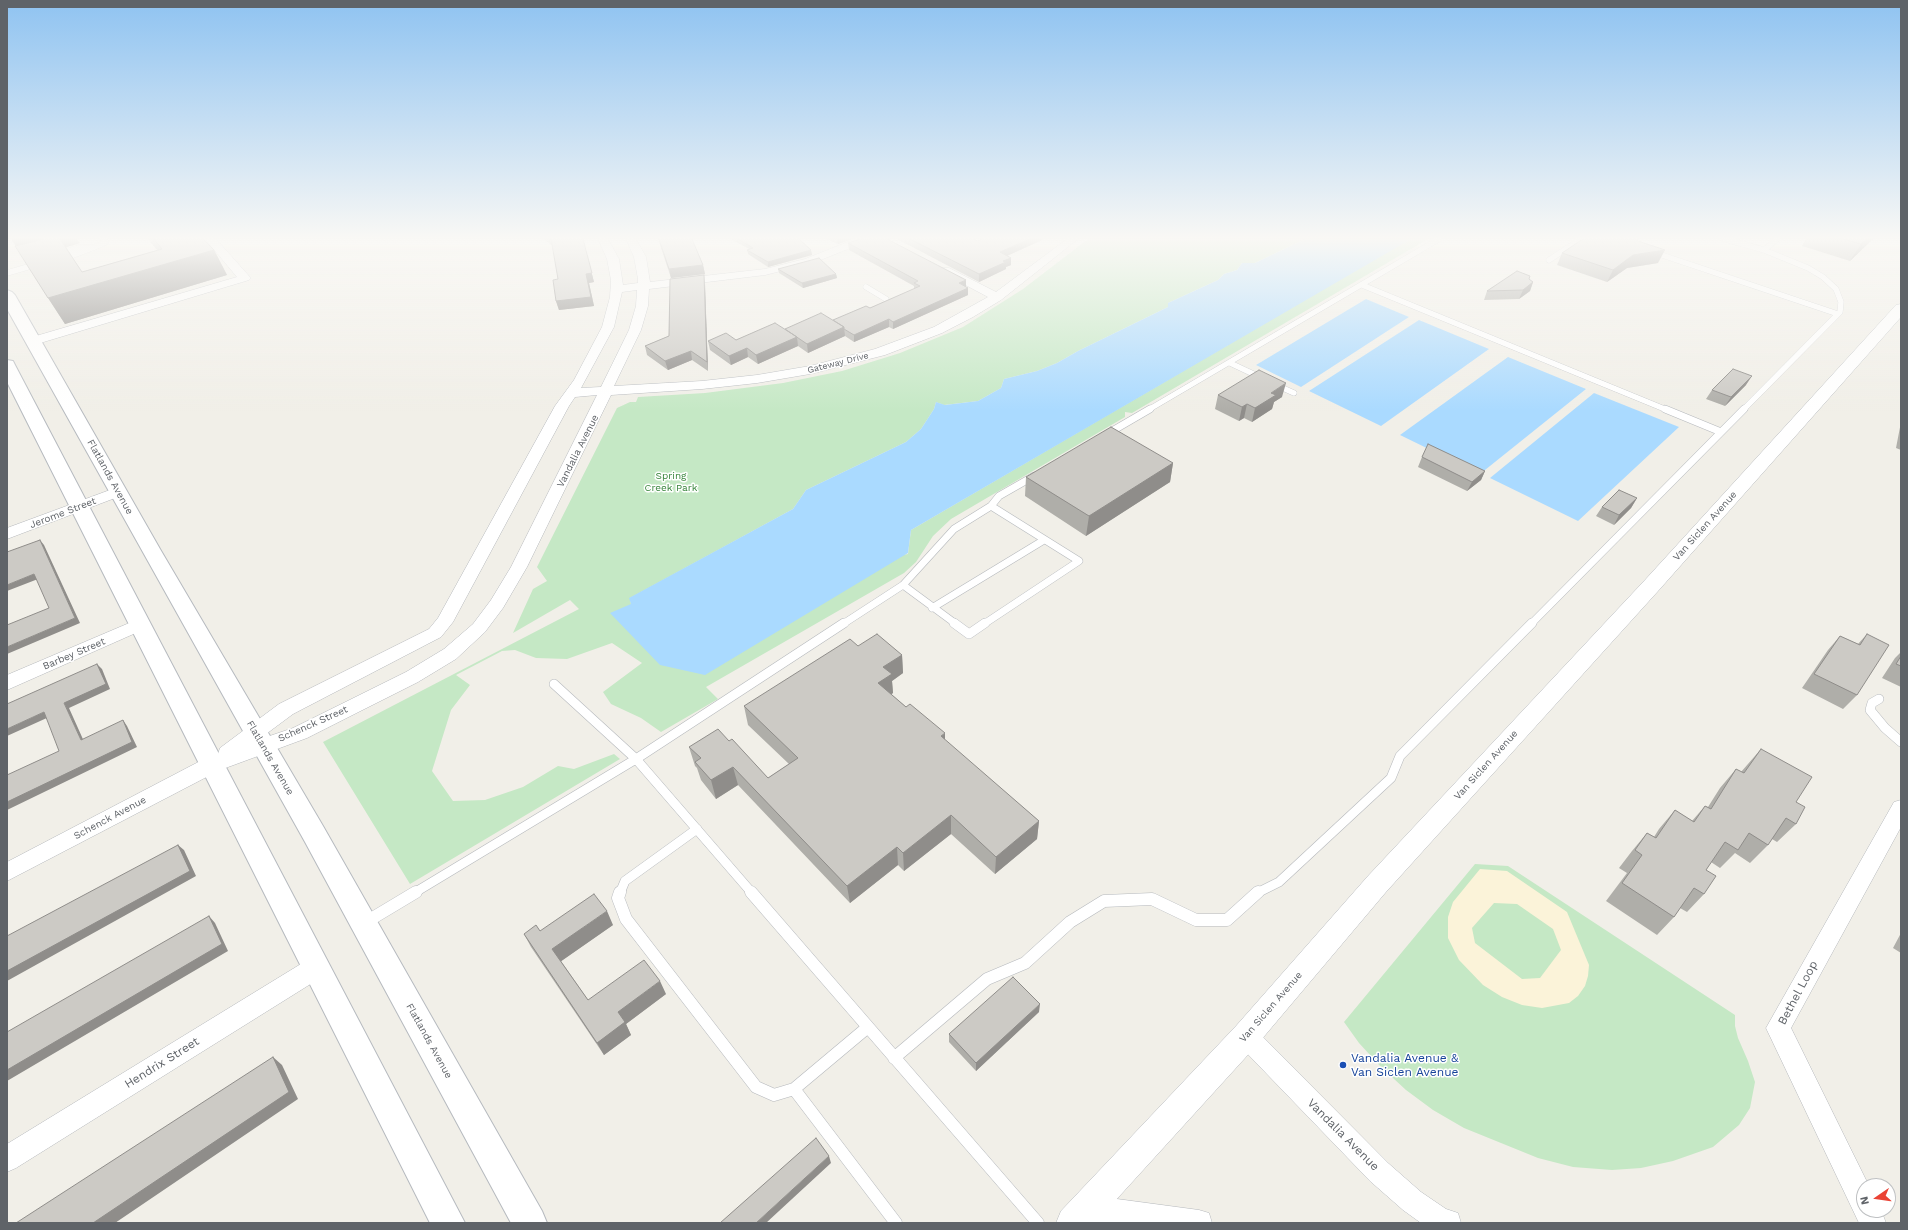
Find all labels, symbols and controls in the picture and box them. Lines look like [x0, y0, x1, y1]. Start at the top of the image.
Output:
street label: Gateway Drive [806, 350, 870, 376]
street label: Vandalia Avenue [555, 413, 601, 489]
street label: Flatlands Avenue [84, 437, 136, 517]
park label: Spring Creek Park [645, 470, 697, 494]
street label: Van Siclen Avenue [1671, 489, 1739, 563]
street label: Jerome Street [28, 495, 98, 531]
street label: Barbey Street [41, 635, 107, 673]
street label: Schenck Street [276, 703, 350, 745]
street label: Flatlands Avenue [244, 719, 296, 797]
street label: Van Siclen Avenue [1452, 728, 1520, 802]
street label: Schenck Avenue [72, 794, 148, 842]
street label: Bethel Loop [1775, 958, 1821, 1028]
street label: Van Siclen Avenue [1237, 969, 1305, 1045]
street label: Flatlands Avenue [403, 1001, 455, 1081]
street label: Hendrix Street [122, 1034, 202, 1092]
place label: Vandalia Avenue & Van Siclen Avenue [1351, 1051, 1458, 1079]
marker: Vandalia Avenue & Van Siclen Avenue [1338, 1060, 1348, 1070]
street label: Vandalia Avenue [1304, 1096, 1382, 1174]
north arrow [1856, 1178, 1896, 1218]
text: N [1858, 1195, 1872, 1206]

